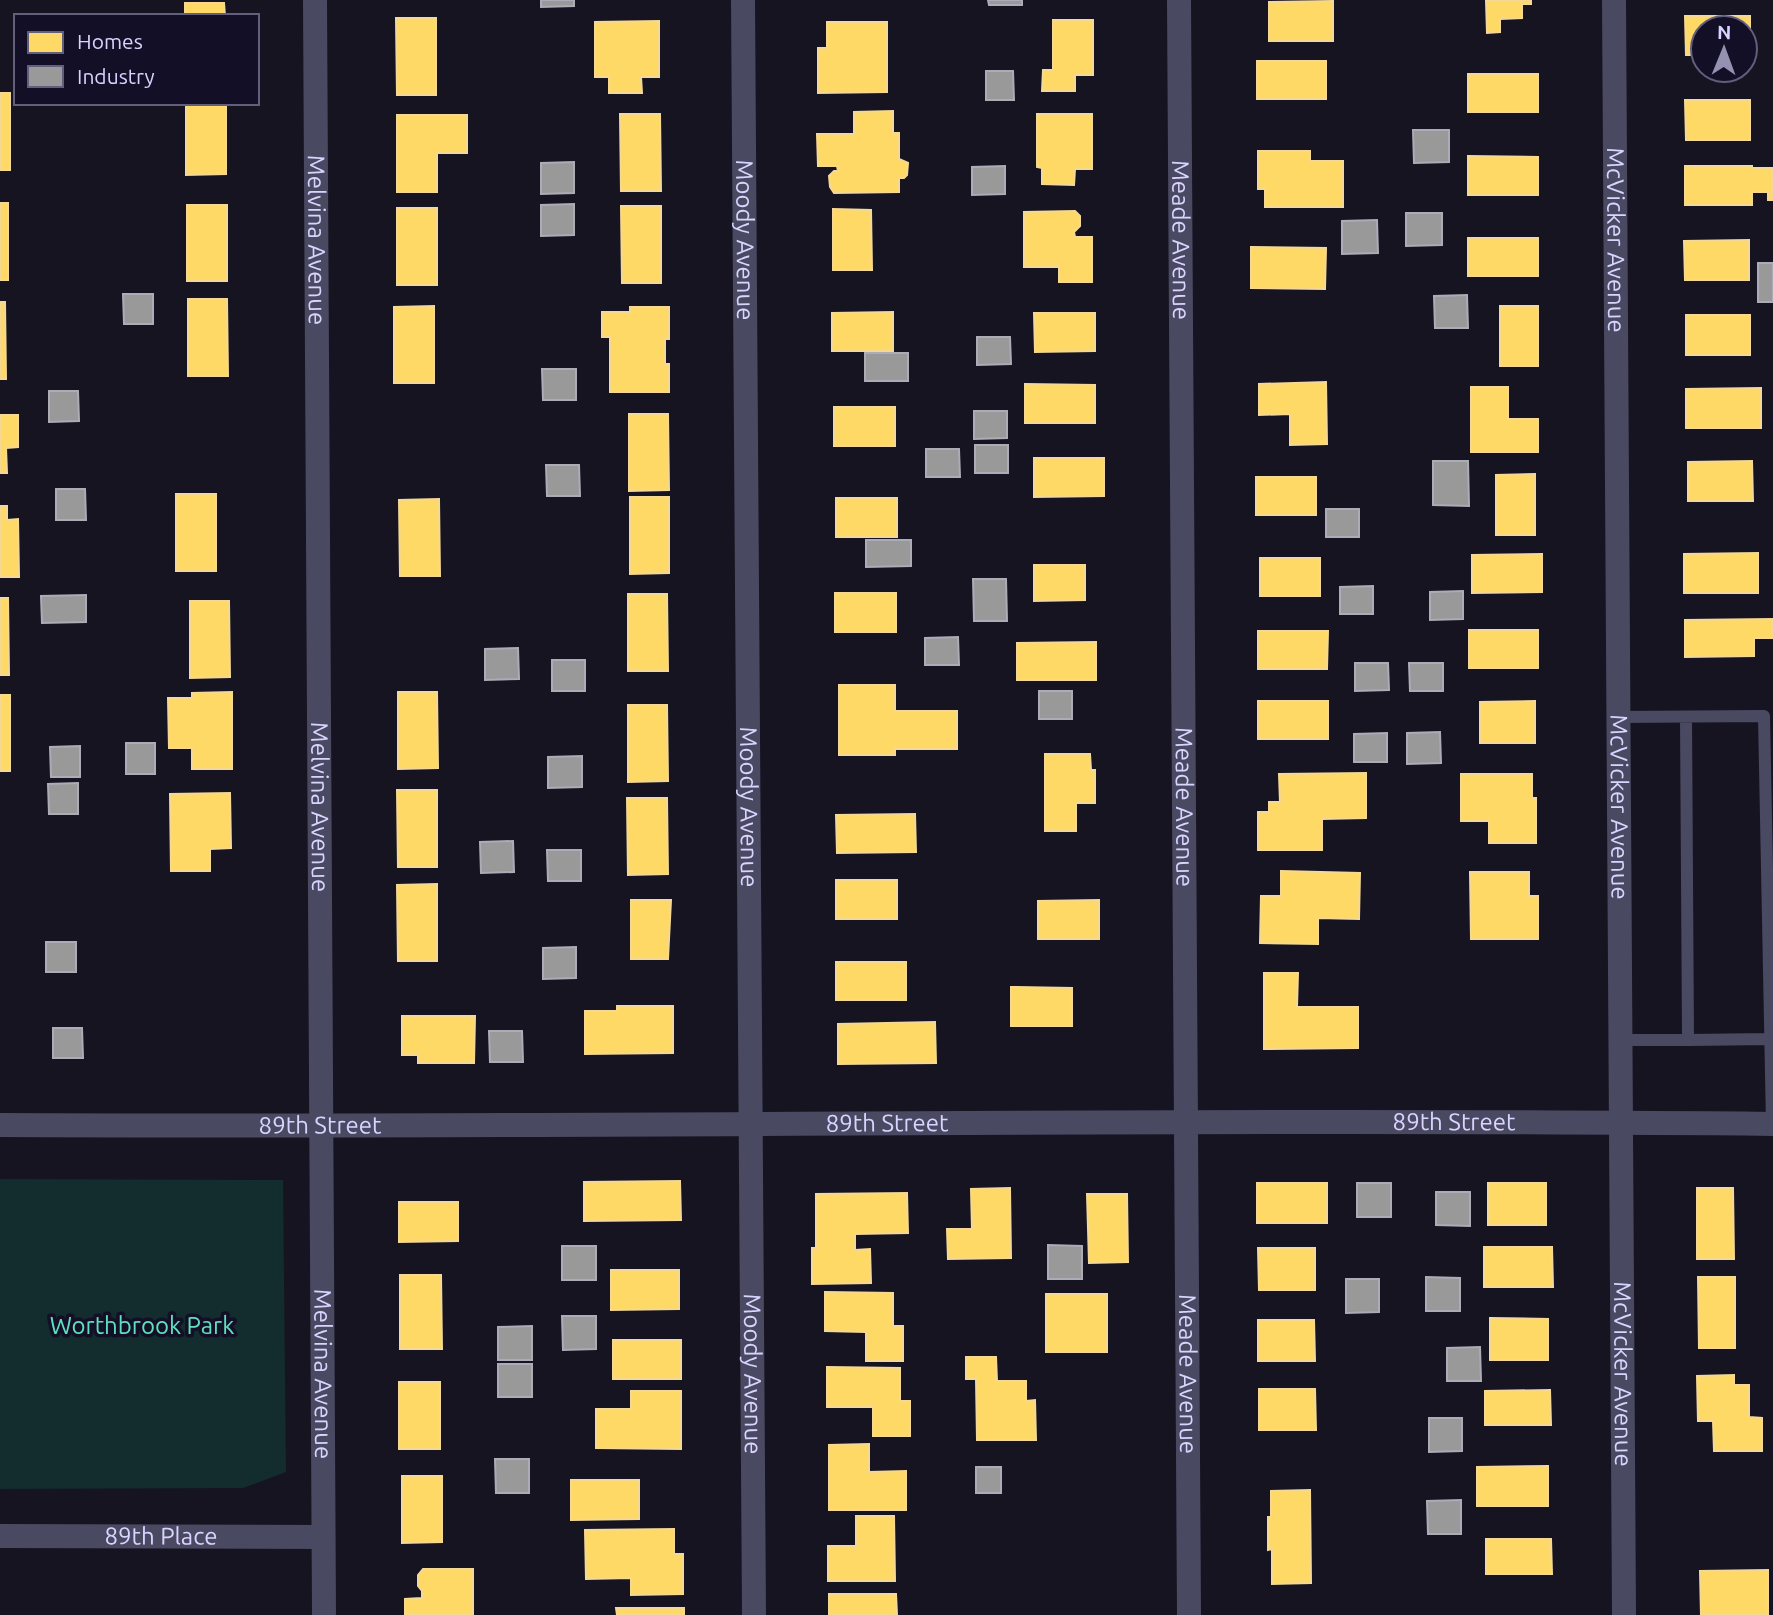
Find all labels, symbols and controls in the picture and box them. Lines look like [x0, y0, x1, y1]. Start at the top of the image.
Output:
legend [14, 14, 259, 105]
north arrow [1689, 14, 1759, 84]
text: N [1717, 21, 1732, 43]
text: Homes [77, 29, 143, 53]
text: Industry [77, 64, 155, 88]
street label: McVicker Avenue [1602, 147, 1630, 333]
street label: Melvina Avenue [303, 155, 331, 325]
street label: Moody Avenue [731, 159, 759, 321]
street label: Meade Avenue [1167, 160, 1195, 320]
street label: McVicker Avenue [1605, 714, 1634, 900]
street label: Melvina Avenue [306, 722, 334, 892]
street label: Moody Avenue [735, 726, 763, 888]
street label: Meade Avenue [1171, 727, 1198, 887]
street label: 89th Street [1393, 1108, 1516, 1135]
street label: 89th Street [826, 1109, 949, 1137]
street label: 89th Street [259, 1111, 382, 1139]
street label: McVicker Avenue [1609, 1281, 1637, 1467]
street label: Melvina Avenue [309, 1289, 337, 1459]
street label: Moody Avenue [739, 1293, 767, 1455]
street label: Meade Avenue [1174, 1294, 1202, 1454]
park label: Worthbrook Park [50, 1312, 234, 1339]
street label: 89th Place [104, 1522, 218, 1550]

